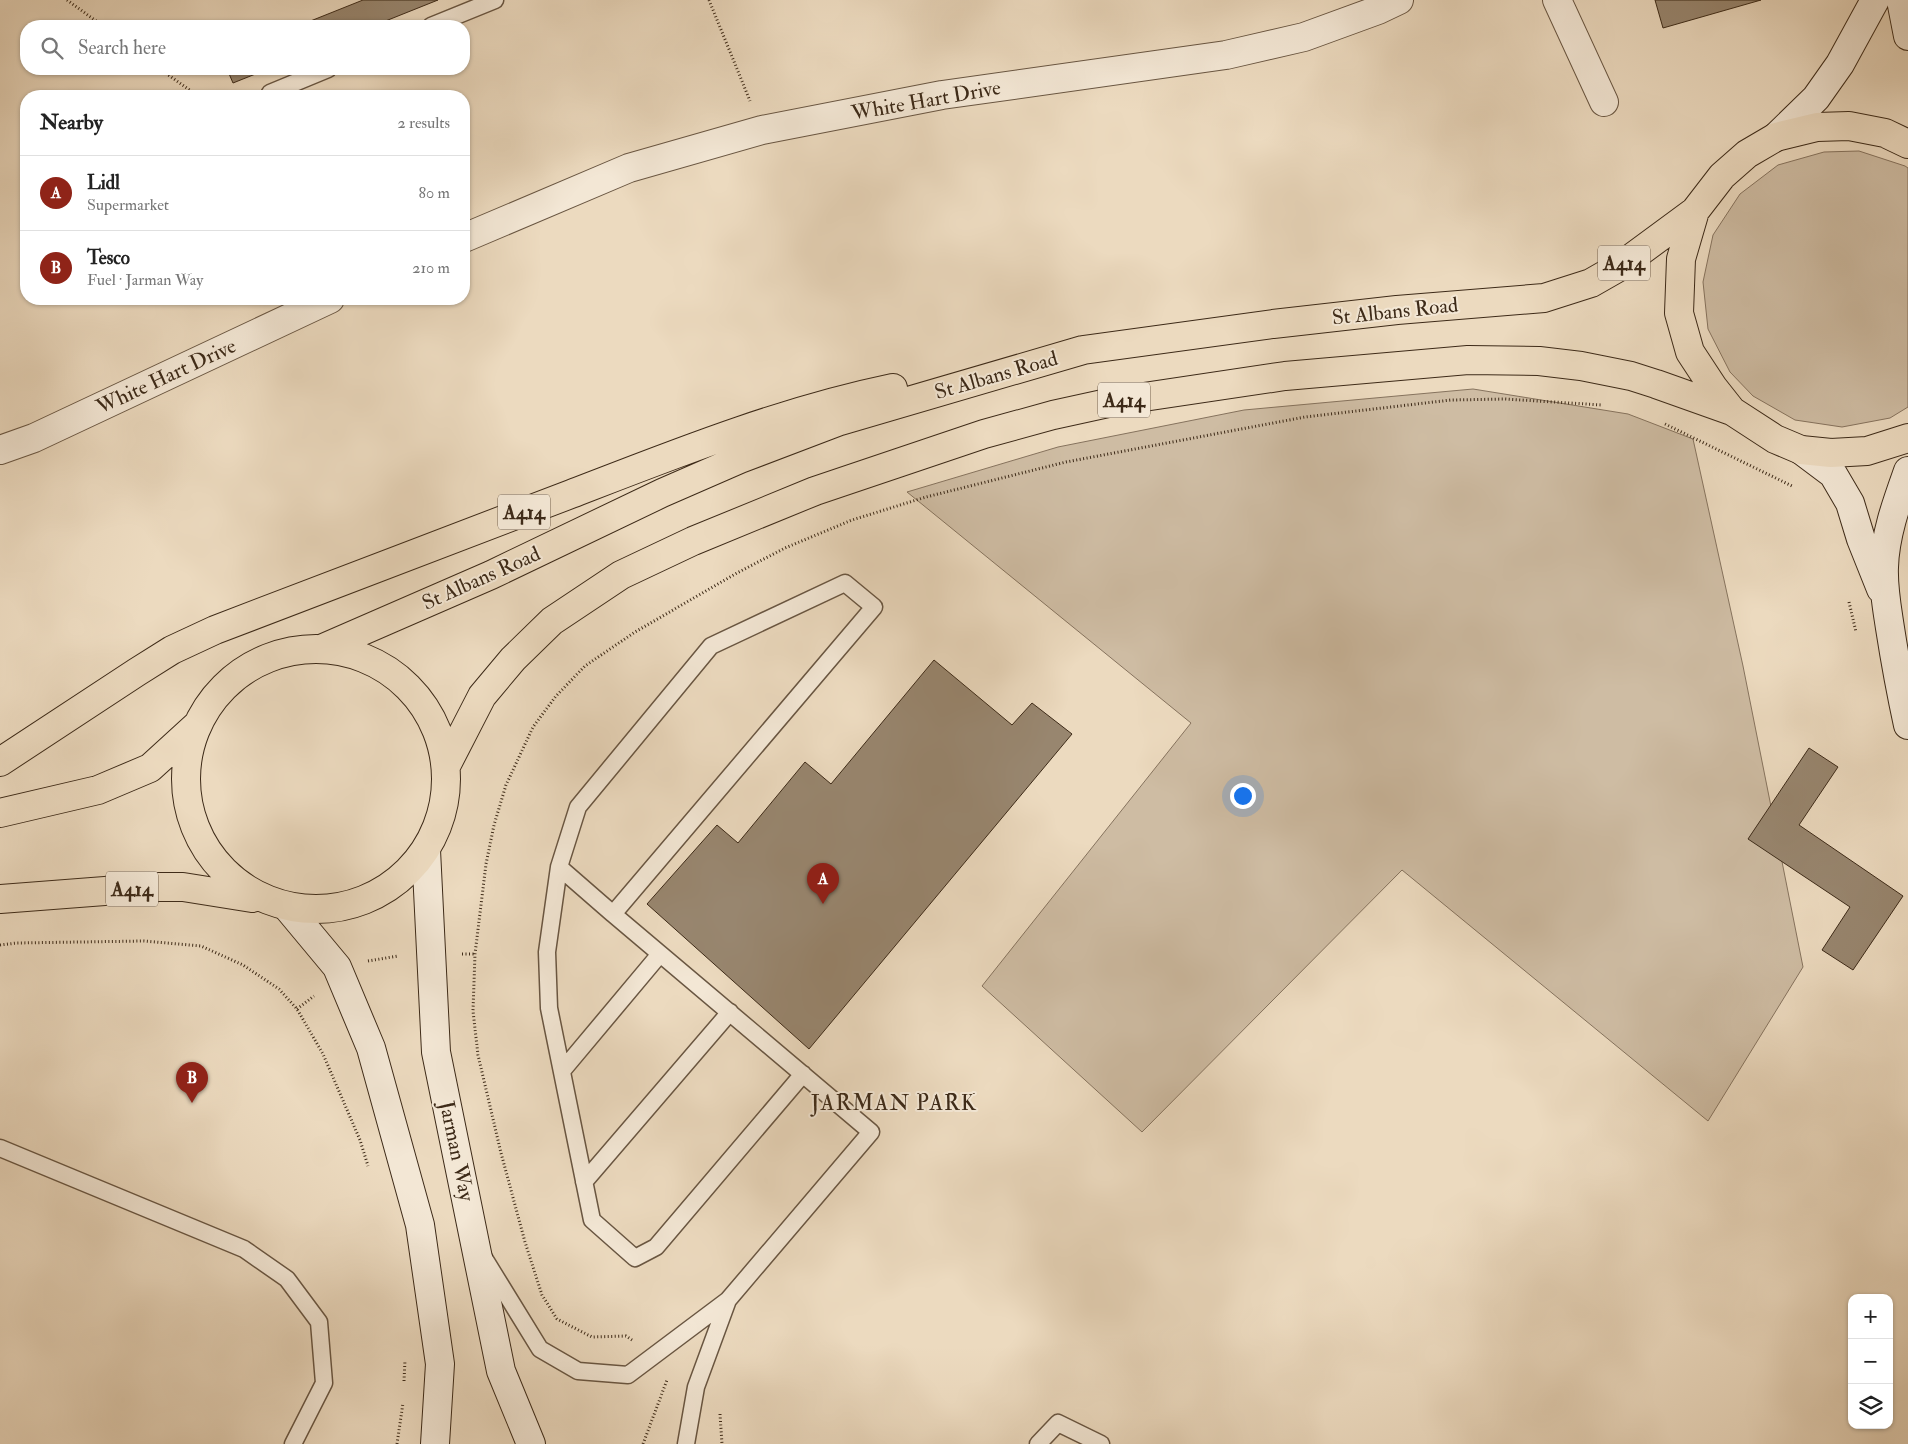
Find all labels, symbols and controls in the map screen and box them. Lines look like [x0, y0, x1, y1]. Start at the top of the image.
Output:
search box [20, 20, 470, 75]
icon: search [38, 34, 66, 62]
text: Search here [78, 36, 166, 60]
street label: White Hart Drive [848, 74, 1003, 127]
text: Nearby [40, 109, 103, 136]
text: 2 results [397, 113, 450, 133]
text: Lidl [87, 171, 120, 195]
text: A [51, 183, 61, 203]
text: 80 m [419, 183, 450, 203]
text: Supermarket [87, 195, 169, 215]
text: Tesco [87, 246, 130, 270]
road number: A414 [1598, 246, 1650, 280]
text: B [51, 258, 61, 278]
text: 210 m [412, 258, 450, 278]
text: Fuel · Jarman Way [87, 270, 203, 290]
street label: St Albans Road [1331, 291, 1460, 332]
street label: White Hart Drive [91, 332, 241, 421]
street label: St Albans Road [931, 345, 1061, 406]
road number: A414 [1098, 382, 1150, 418]
road number: A414 [498, 494, 550, 530]
street label: St Albans Road [418, 540, 545, 617]
your location [1230, 783, 1256, 809]
pin: A [807, 863, 839, 904]
road number: A414 [106, 872, 158, 906]
pin: B [176, 1062, 208, 1103]
district label: JARMAN PARK [810, 1089, 977, 1117]
street label: Jarman Way [433, 1097, 480, 1204]
map controls [1848, 1294, 1893, 1429]
button: + [1848, 1294, 1893, 1339]
button: − [1848, 1339, 1893, 1384]
button: layers [1848, 1384, 1893, 1429]

